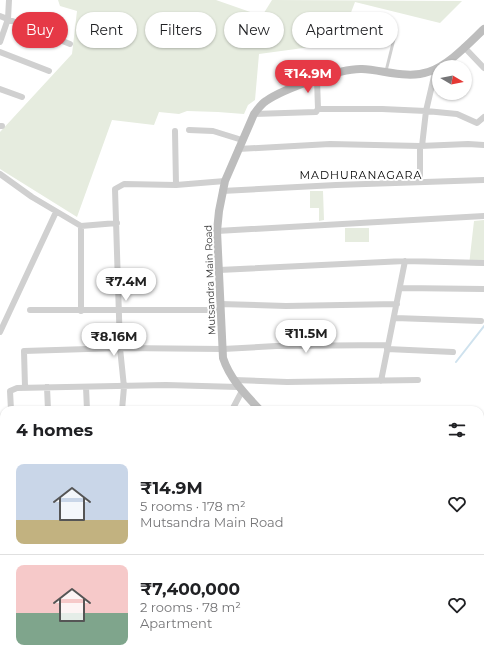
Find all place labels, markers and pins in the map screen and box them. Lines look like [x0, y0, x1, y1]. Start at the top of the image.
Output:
pin: ₹14.9M [275, 60, 341, 94]
pin: ₹7.4M [98, 268, 154, 302]
pin: ₹11.5M [273, 320, 339, 354]
pin: ₹8.16M [81, 323, 147, 357]

